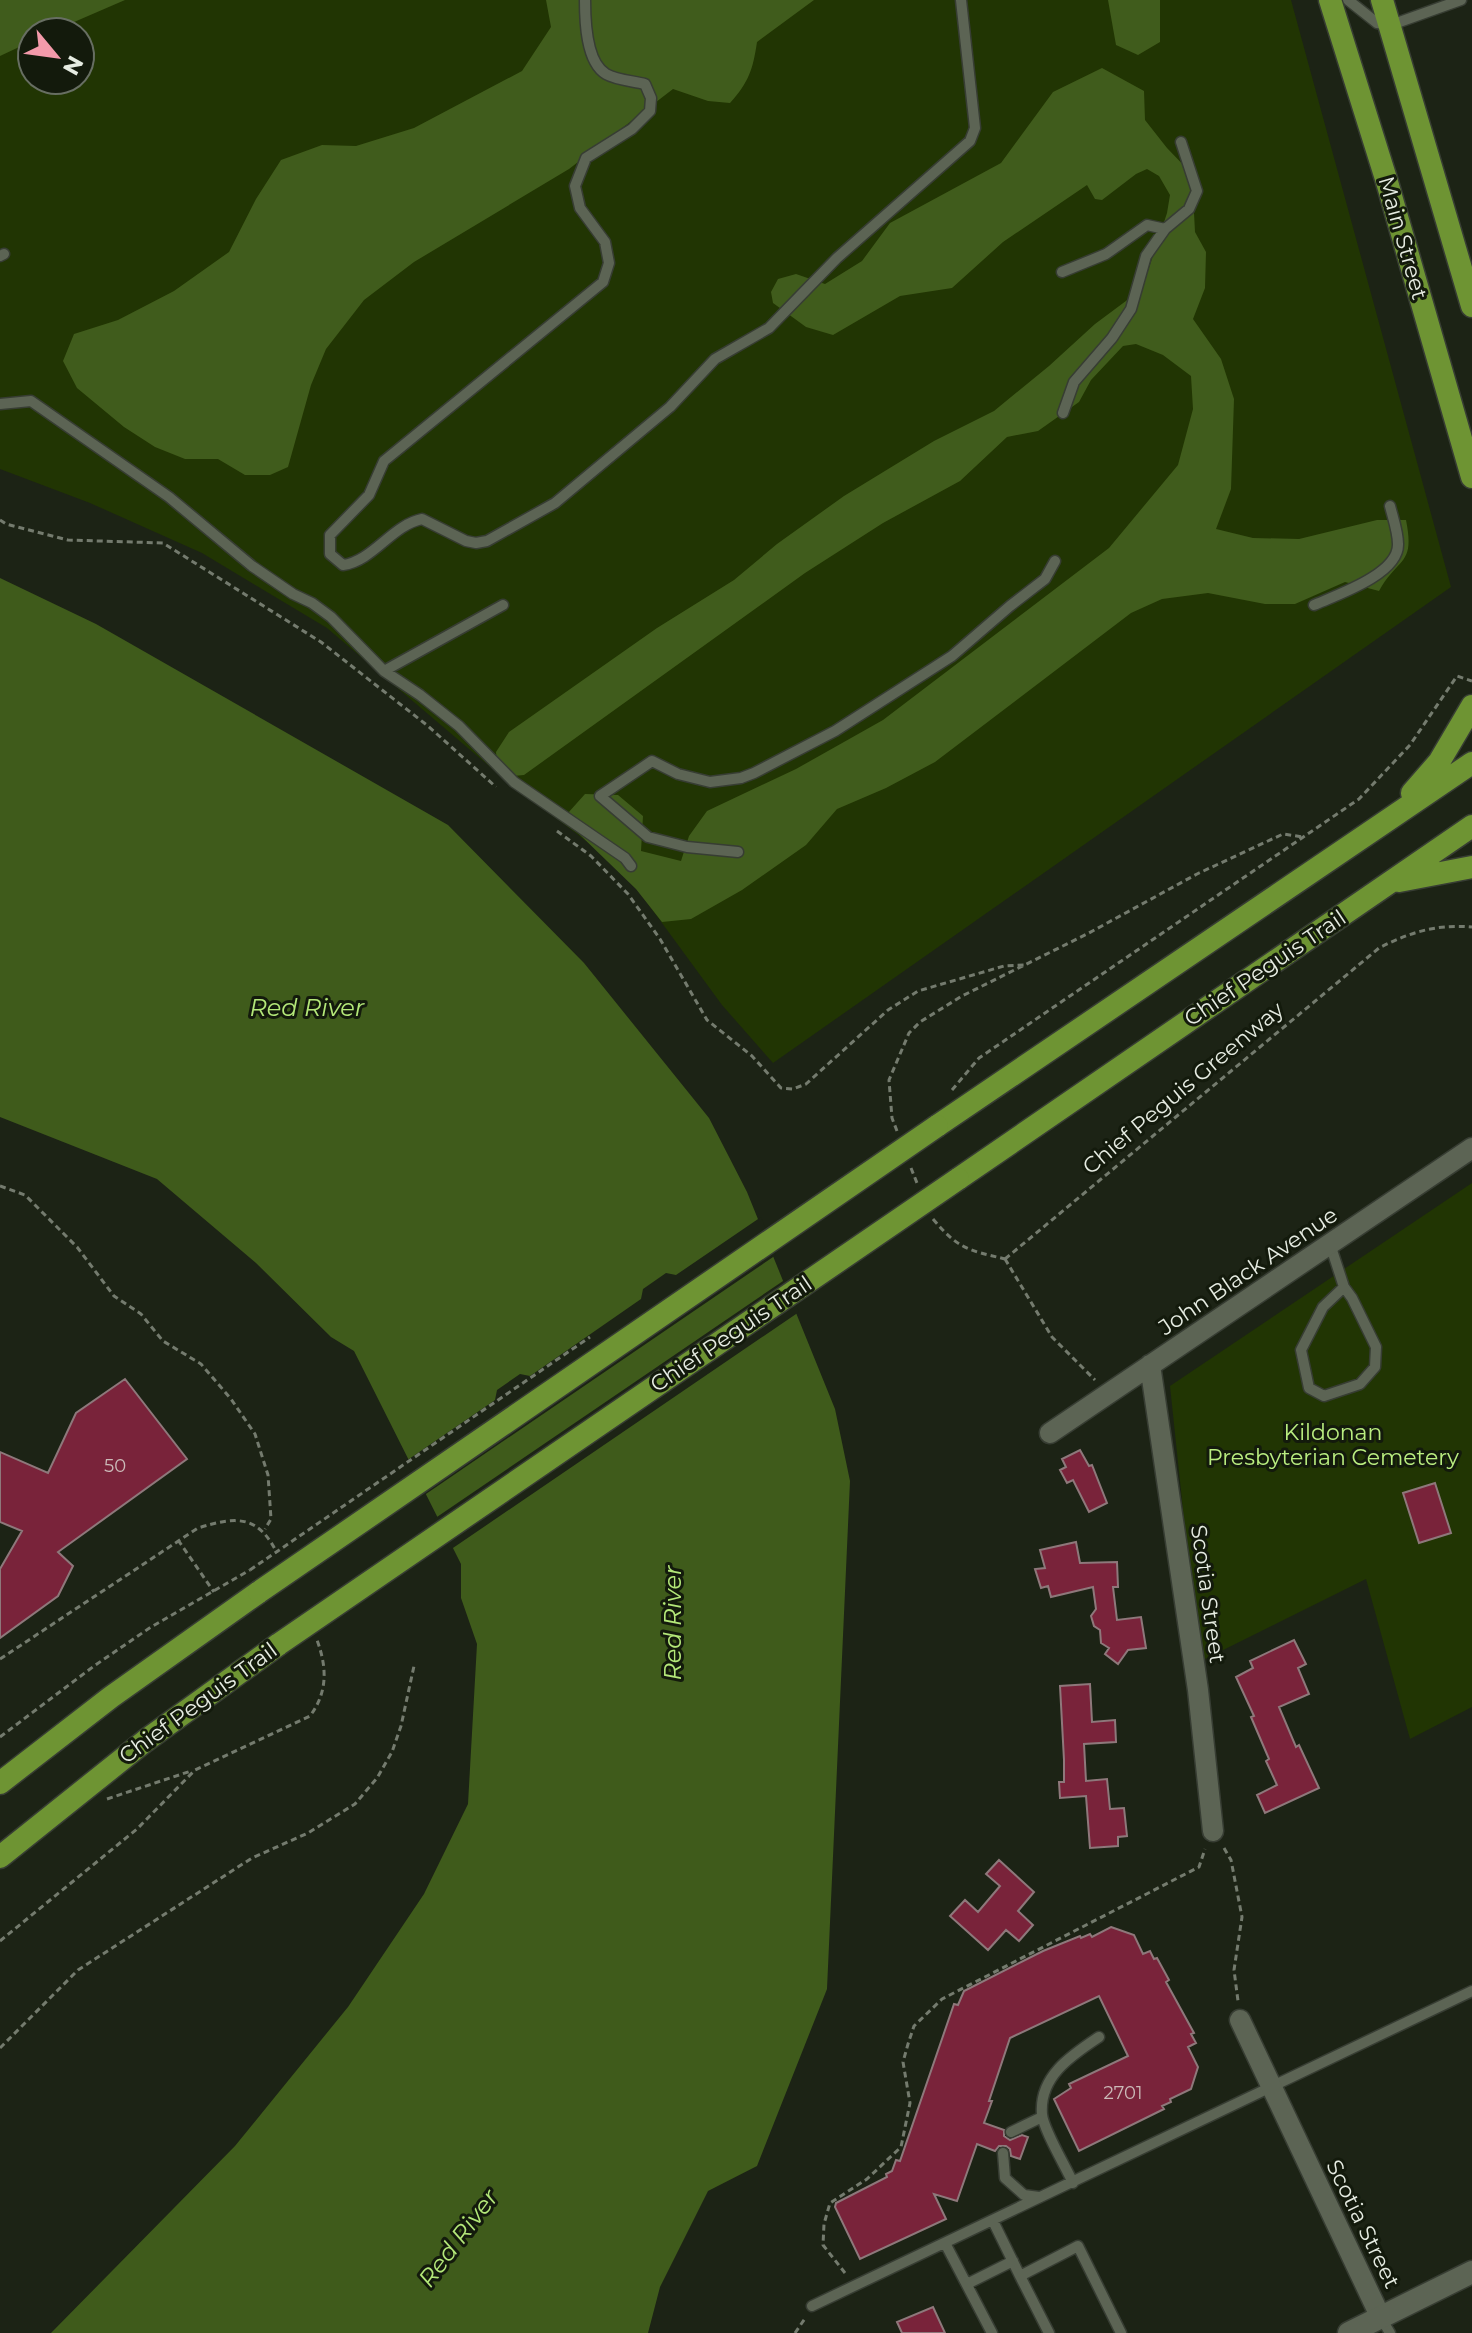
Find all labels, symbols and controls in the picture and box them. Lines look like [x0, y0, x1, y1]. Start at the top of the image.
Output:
north arrow [16, 16, 96, 96]
text: N [57, 51, 89, 80]
street label: Main Street [1373, 173, 1434, 303]
street label: Chief Peguis Trail [1179, 904, 1351, 1032]
water label: Red River [250, 993, 366, 1022]
street label: Chief Peguis Greenway [1077, 996, 1289, 1180]
street label: John Black Avenue [1153, 1201, 1343, 1341]
street label: Chief Peguis Trail [645, 1270, 817, 1398]
park label: Kildonan Presbyterian Cemetery [1207, 1419, 1459, 1471]
house number: 50 [104, 1455, 126, 1477]
street label: Scotia Street [1185, 1523, 1231, 1665]
water label: Red River [658, 1564, 687, 1680]
street label: Chief Peguis Trail [114, 1637, 282, 1769]
house number: 2701 [1104, 2082, 1142, 2104]
street label: Scotia Street [1320, 2155, 1406, 2293]
water label: Red River [412, 2182, 505, 2293]

